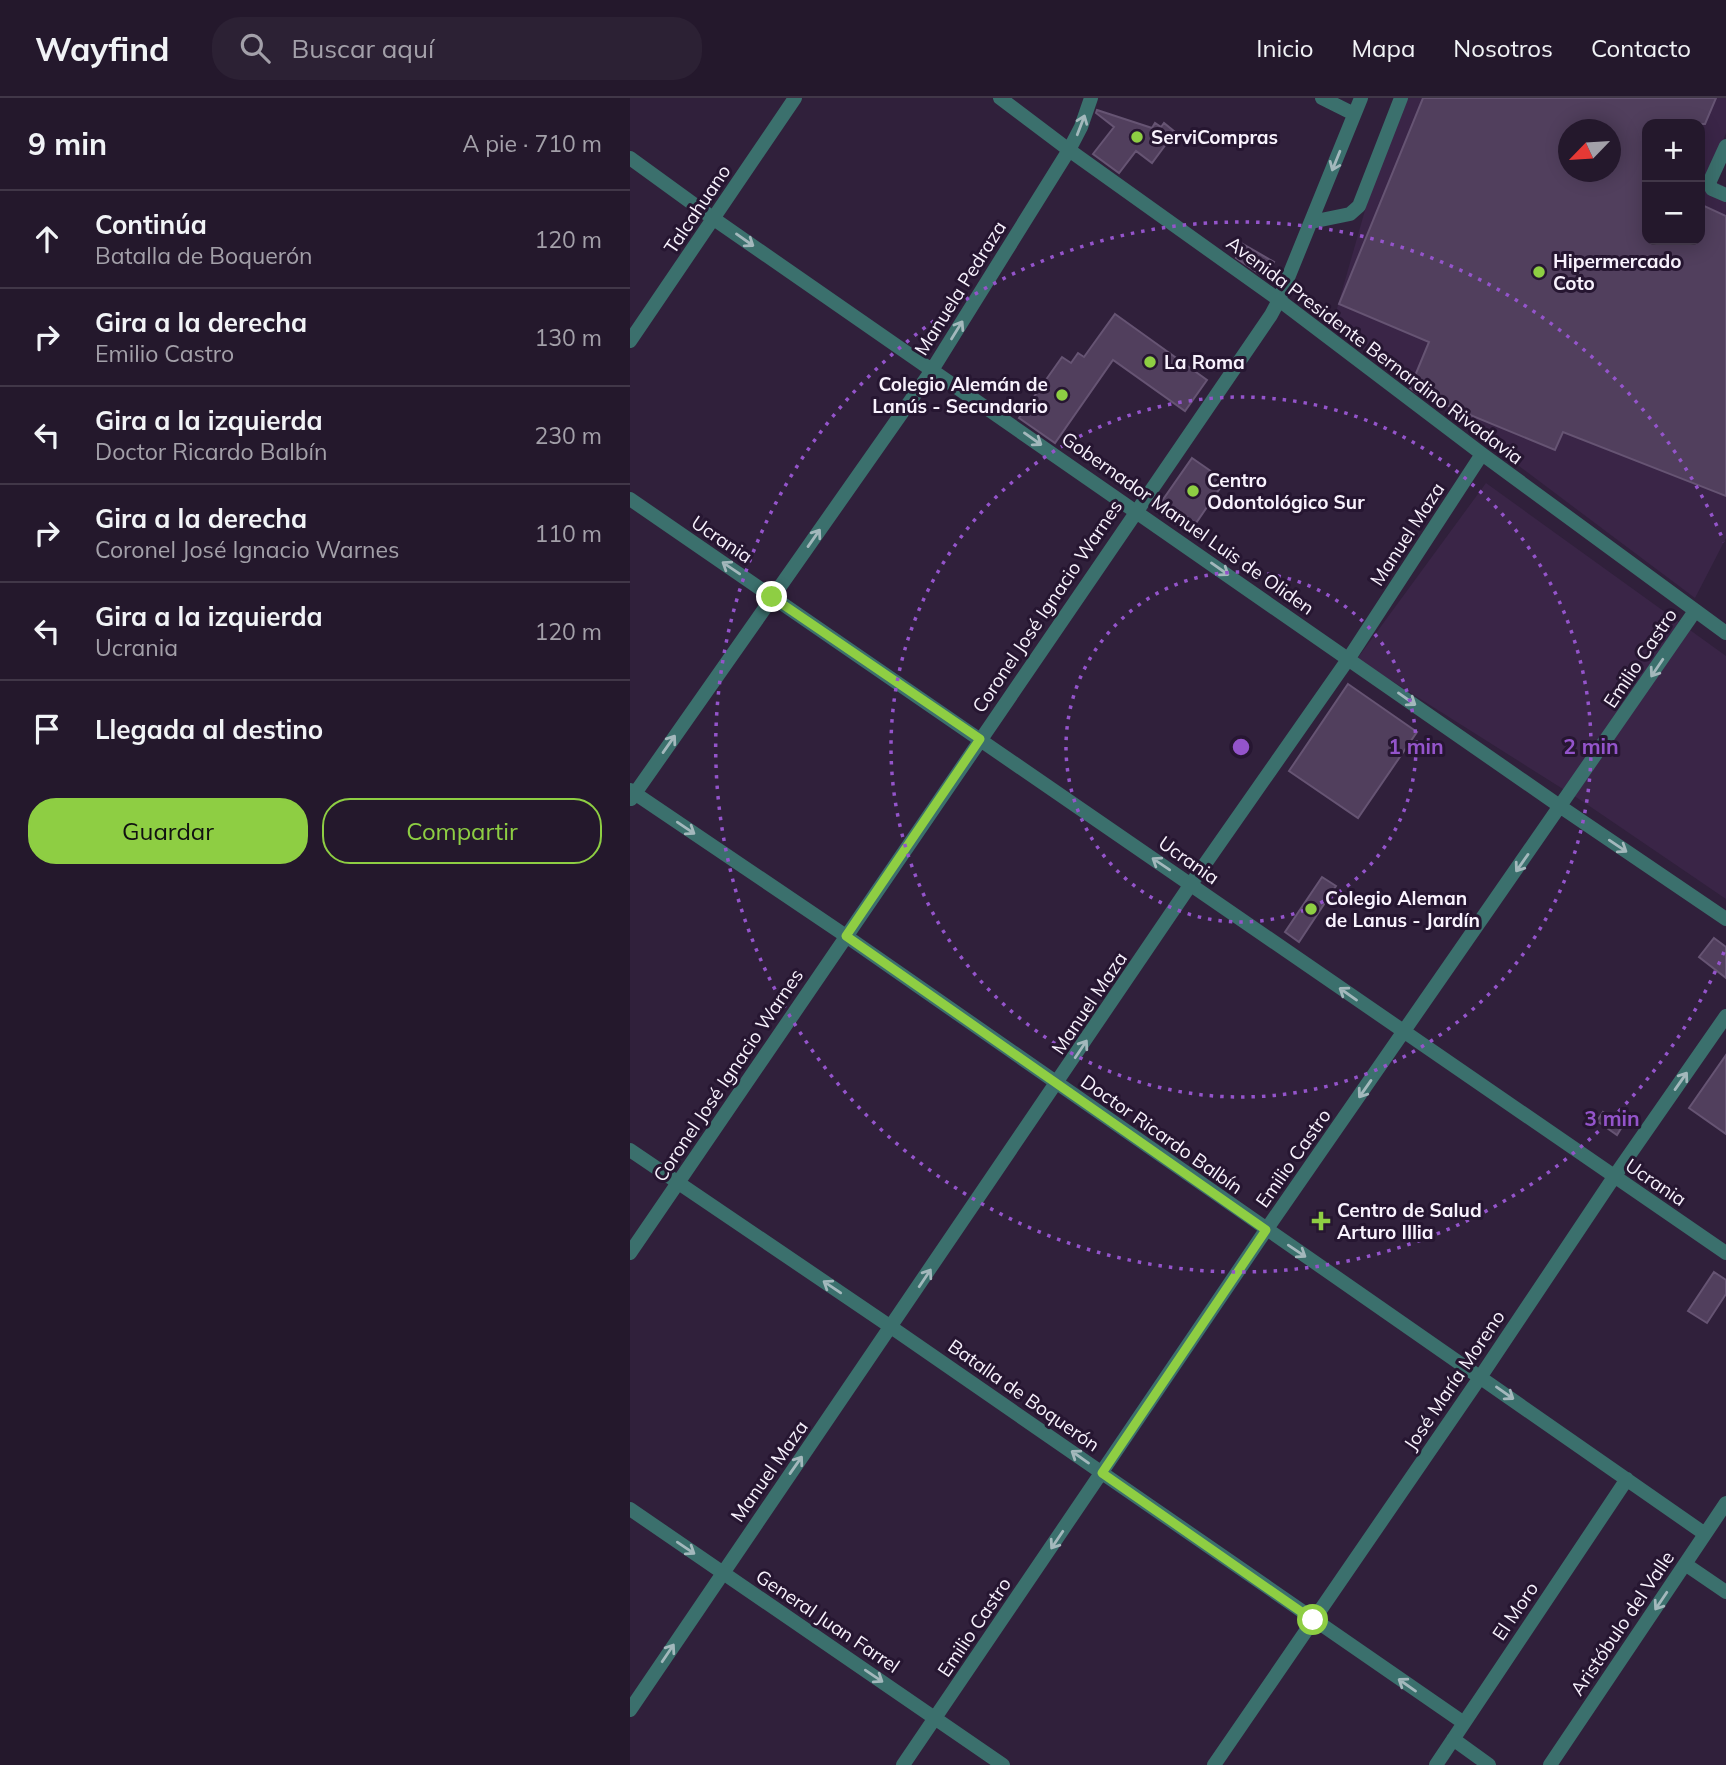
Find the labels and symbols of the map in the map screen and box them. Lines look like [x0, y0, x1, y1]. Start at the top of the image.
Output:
one-way arrow [1076, 114, 1089, 136]
north arrow [1558, 119, 1621, 182]
place label: ServiCompras [1151, 125, 1278, 149]
marker: ServiCompras [1129, 129, 1145, 145]
one-way arrow [1328, 150, 1341, 172]
street label: Talcahuano [658, 160, 736, 258]
street label: Manuela Pedraza [909, 216, 1011, 360]
street label: Avenida Presidente Bernardino Rivadavia [1222, 231, 1528, 469]
one-way arrow [735, 233, 754, 247]
place label: Hipermercado Coto [1553, 249, 1681, 295]
marker: Hipermercado Coto [1531, 264, 1547, 280]
one-way arrow [950, 321, 964, 341]
place label: La Roma [1164, 350, 1245, 374]
marker: La Roma [1142, 354, 1158, 370]
place label: Colegio Alemán de Lanús - Secundario [872, 372, 1048, 418]
marker: Colegio Alemán de Lanús - Secundario [1054, 387, 1070, 403]
street label: Gobernador Manuel Luis de Oliden [1057, 426, 1319, 620]
one-way arrow [1023, 432, 1042, 446]
place label: Centro Odontológico Sur [1207, 468, 1365, 514]
street label: Manuel Maza [1365, 478, 1449, 590]
marker: Centro Odontológico Sur [1185, 483, 1201, 499]
street label: Coronel José Ignacio Warnes [967, 495, 1127, 717]
street label: Ucrania [687, 510, 757, 568]
one-way arrow [807, 529, 821, 548]
one-way arrow [722, 561, 741, 576]
one-way arrow [1210, 562, 1229, 576]
route end [756, 581, 787, 612]
street label: Emilio Castro [1598, 604, 1682, 712]
one-way arrow [1650, 658, 1664, 677]
one-way arrow [1397, 692, 1416, 706]
text: 1 min [1388, 733, 1444, 759]
text: 2 min [1563, 733, 1619, 759]
one-way arrow [662, 735, 676, 754]
centre of rings [1229, 735, 1253, 759]
one-way arrow [676, 822, 696, 836]
street label: Ucrania [1154, 831, 1224, 889]
one-way arrow [1608, 839, 1627, 853]
one-way arrow [1515, 853, 1529, 872]
one-way arrow [1152, 856, 1171, 871]
place label: Colegio Aleman de Lanus - Jardín [1325, 886, 1480, 932]
marker: Colegio Aleman de Lanus - Jardín [1303, 901, 1319, 917]
street label: Manuel Maza [1046, 947, 1132, 1059]
street label: Coronel José Ignacio Warnes [648, 964, 808, 1186]
one-way arrow [1339, 987, 1358, 1001]
one-way arrow [1074, 1040, 1088, 1059]
street label: Doctor Ricardo Balbín [1076, 1069, 1248, 1199]
one-way arrow [1674, 1072, 1688, 1091]
one-way arrow [1357, 1079, 1372, 1098]
street label: Emilio Castro [1250, 1104, 1336, 1212]
text: 3 min [1584, 1105, 1640, 1131]
street label: Ucrania [1621, 1153, 1691, 1211]
place label: Centro de Salud Arturo Illia [1337, 1198, 1482, 1244]
marker: Centro de Salud Arturo Illia [1311, 1211, 1331, 1231]
one-way arrow [1287, 1243, 1306, 1258]
one-way arrow [918, 1269, 932, 1288]
one-way arrow [823, 1279, 842, 1294]
street label: José María Moreno [1398, 1305, 1510, 1455]
street label: Batalla de Boquerón [944, 1334, 1104, 1456]
one-way arrow [1495, 1386, 1514, 1400]
street label: Manuel Maza [725, 1416, 813, 1526]
one-way arrow [1071, 1450, 1090, 1464]
one-way arrow [789, 1456, 803, 1475]
one-way arrow [1050, 1530, 1064, 1549]
one-way arrow [676, 1541, 695, 1555]
street label: Aristóbulo del Valle [1565, 1546, 1679, 1700]
street label: General Juan Farrel [752, 1564, 904, 1678]
street label: Emilio Castro [932, 1573, 1016, 1681]
street label: El Moro [1487, 1577, 1543, 1645]
one-way arrow [1653, 1590, 1667, 1610]
route start [1297, 1604, 1328, 1635]
one-way arrow [661, 1644, 675, 1663]
one-way arrow [864, 1669, 883, 1683]
one-way arrow [1398, 1678, 1417, 1692]

